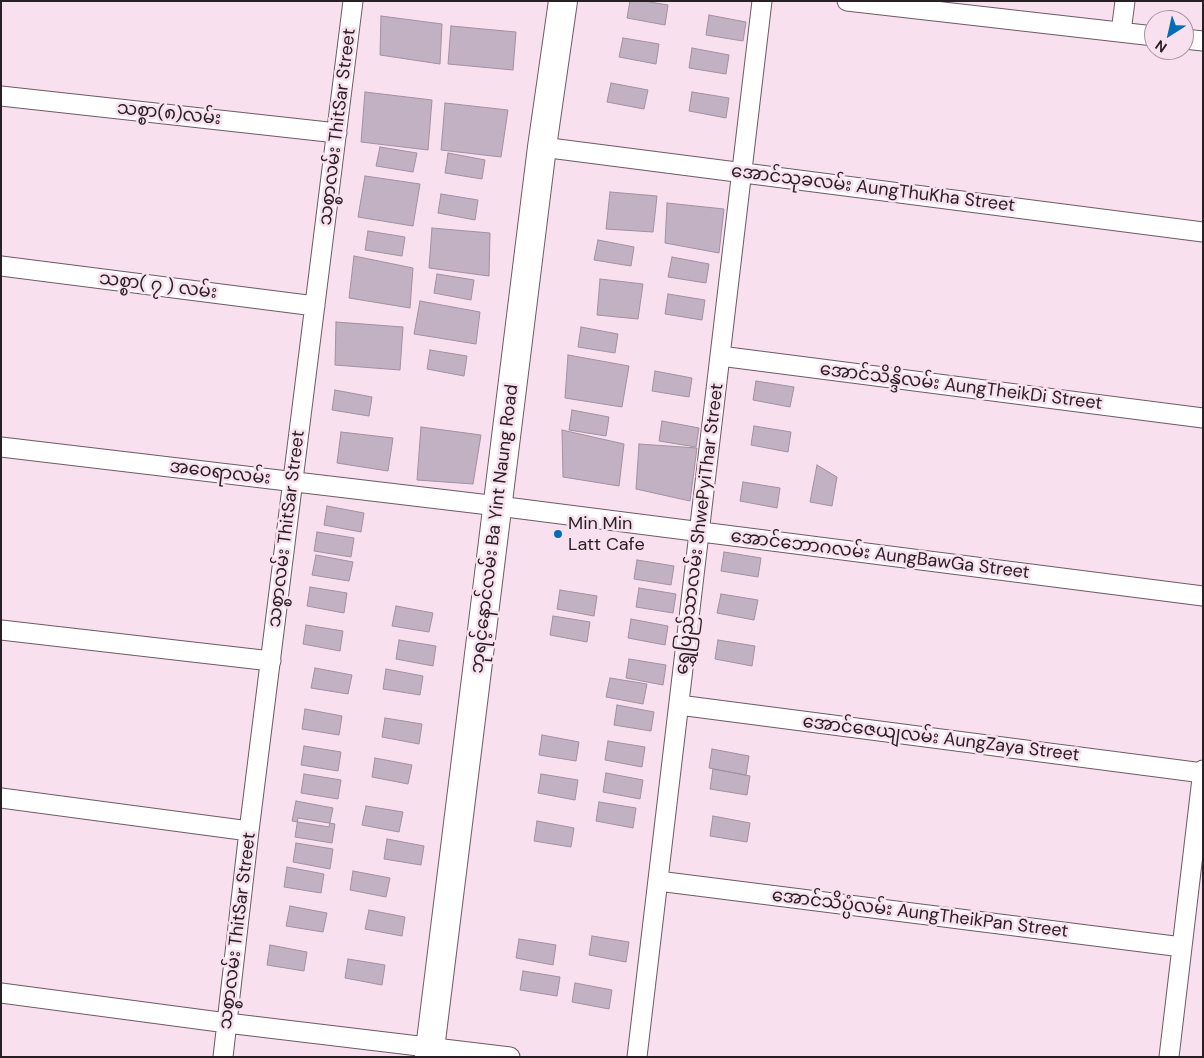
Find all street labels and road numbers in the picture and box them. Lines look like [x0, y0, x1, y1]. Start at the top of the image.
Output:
street label: သစ္စာလမ်း ThitSar Street [315, 27, 361, 227]
street label: သစ္စာ(၈)လမ်း [116, 98, 222, 130]
street label: အောင်သုခလမ်း AungThuKha Street [730, 161, 1016, 217]
street label: သစ္စာ( ၇ ) လမ်း [98, 268, 218, 304]
street label: အောင်သိန္ဒိလမ်း AungTheikDi Street [819, 359, 1103, 415]
street label: ရွှေပြည်သာလမ်း ShwePyiThar Street [671, 382, 729, 676]
street label: ဘုရင့်နောင်လမ်း Ba Yint Naung Road [467, 383, 523, 675]
street label: သစ္စာလမ်း ThitSar Street [264, 429, 310, 629]
street label: အဝေရာလမ်း [168, 456, 272, 490]
street label: အောင်ဘောဂလမ်း AungBawGa Street [729, 526, 1031, 584]
street label: အောင်ဇေယျလမ်း AungZaya Street [801, 711, 1081, 767]
street label: သစ္စာလမ်း ThitSar Street [215, 831, 261, 1031]
street label: အောင်သိပ္ပံလမ်း AungTheikPan Street [770, 885, 1070, 943]

